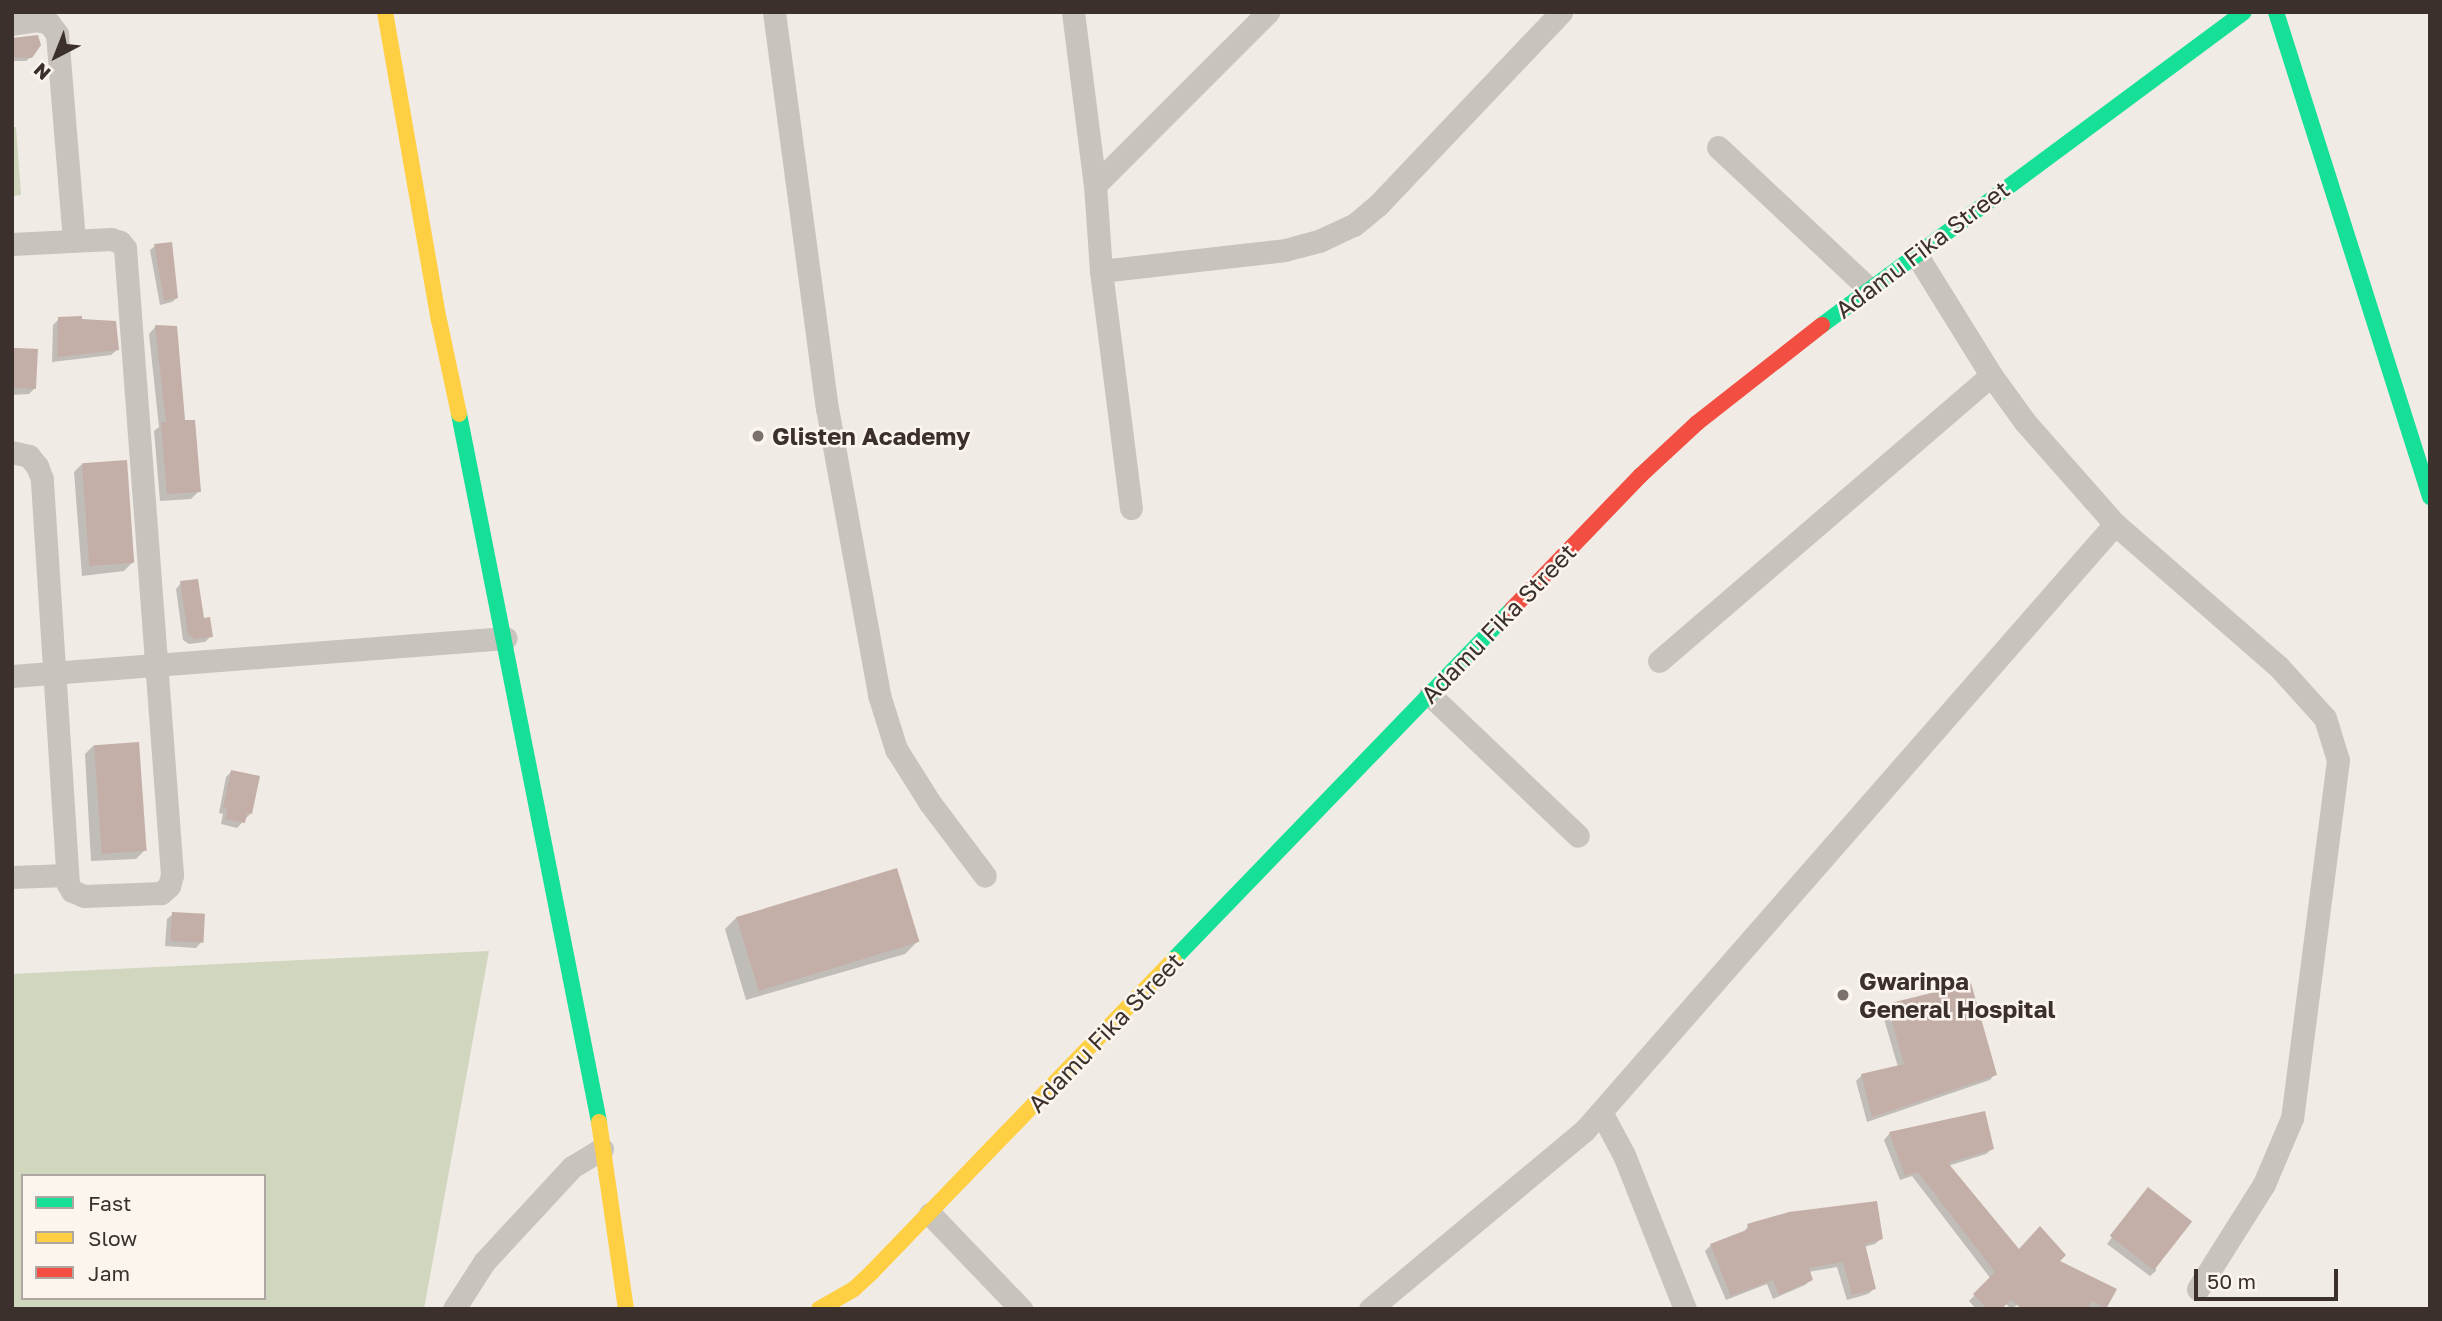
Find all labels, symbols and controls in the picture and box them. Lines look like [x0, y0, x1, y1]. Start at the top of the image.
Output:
north arrow [21, 21, 91, 91]
text: N [29, 59, 55, 85]
street label: Adamu Fika Street [1829, 174, 2015, 324]
place label: Glisten Academy [772, 422, 970, 450]
marker: Glisten Academy [750, 428, 766, 444]
street label: Adamu Fika Street [1415, 537, 1581, 709]
street label: Adamu Fika Street [1022, 946, 1188, 1118]
place label: Gwarinpa General Hospital [1859, 967, 2055, 1023]
marker: Gwarinpa General Hospital [1833, 985, 1853, 1005]
legend [21, 1174, 266, 1300]
text: Fast [88, 1190, 131, 1216]
text: Slow [88, 1225, 137, 1251]
scale bar [2197, 1254, 2340, 1298]
text: Jam [88, 1260, 130, 1286]
text: 50 m [2207, 1268, 2256, 1294]

